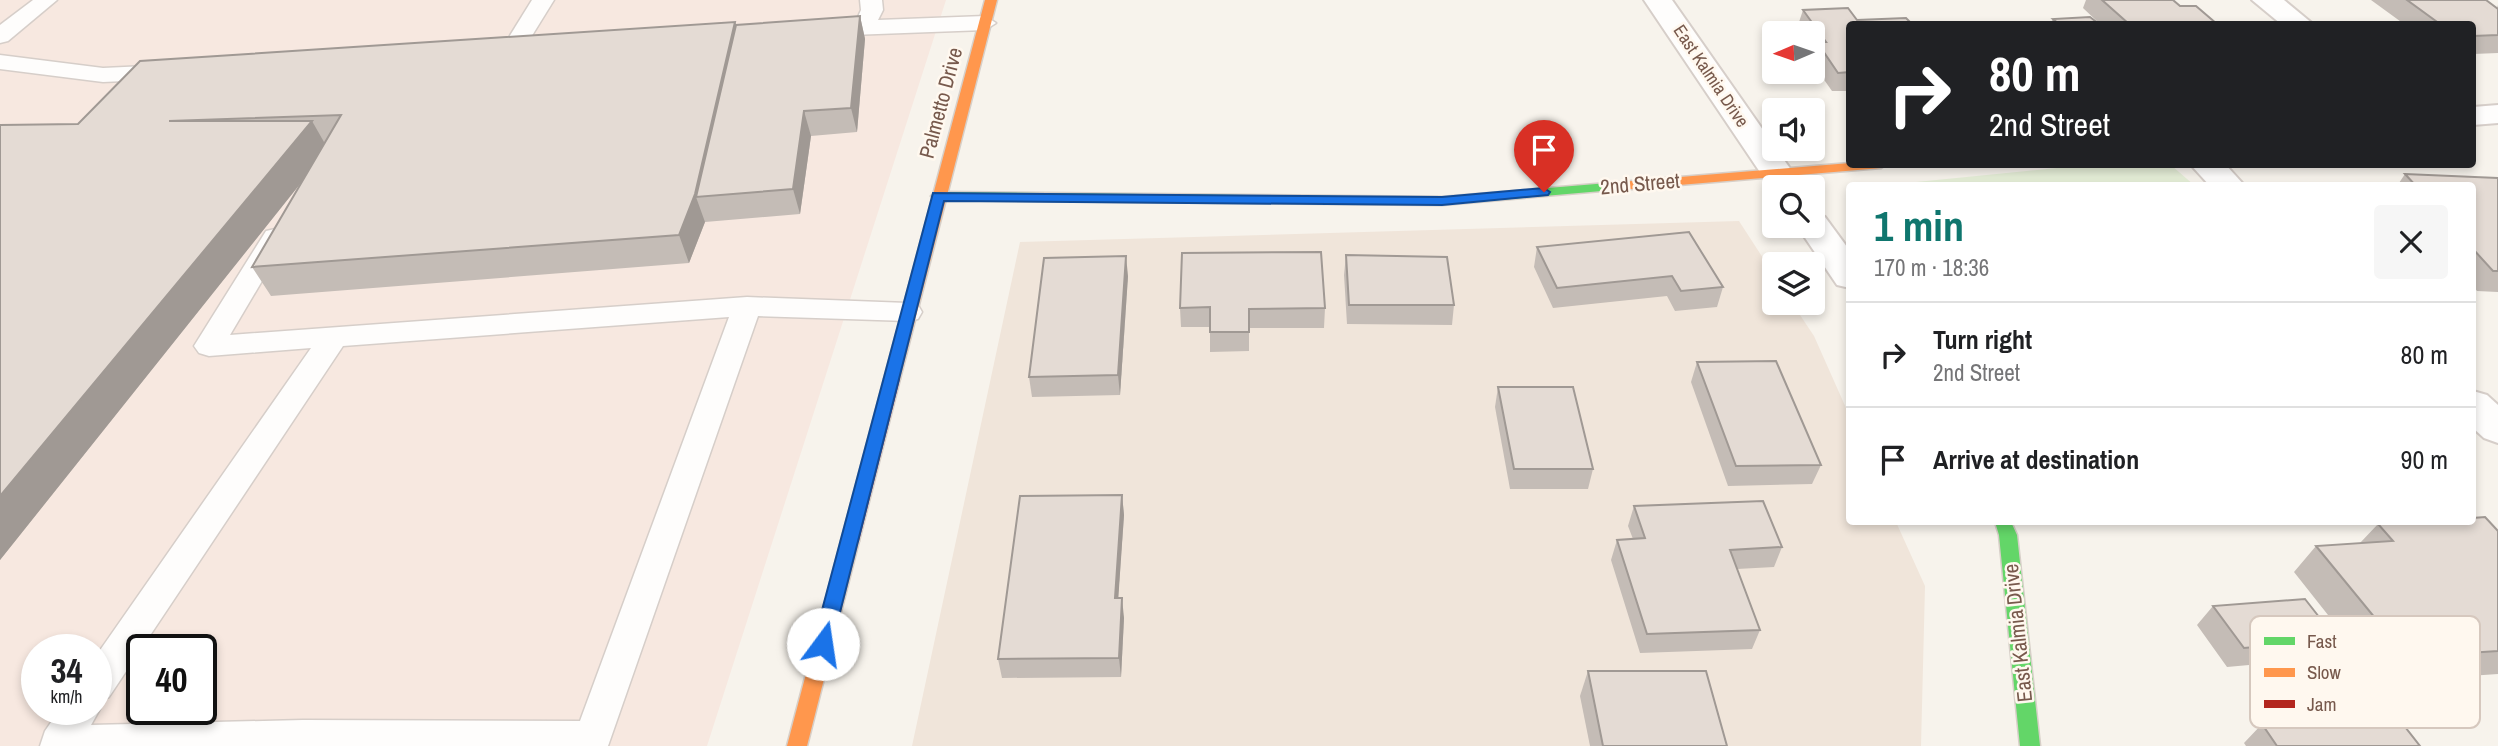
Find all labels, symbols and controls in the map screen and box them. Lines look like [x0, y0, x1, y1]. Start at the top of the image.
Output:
street label: East Kalmia Drive [1668, 19, 1755, 132]
north arrow [1762, 21, 1825, 84]
map controls [1762, 21, 1825, 315]
text: 80 m [1989, 40, 2081, 106]
street label: Palmetto Drive [912, 44, 969, 162]
icon: right [1874, 49, 1965, 140]
button: sound [1762, 98, 1825, 161]
text: 2nd Street [1989, 103, 2110, 146]
pin [1514, 120, 1574, 192]
icon: arrive [1525, 131, 1563, 169]
street label: 2nd Street [1599, 166, 1681, 201]
button: search [1762, 175, 1825, 238]
text: 1 min [1874, 198, 1964, 254]
button: close [2374, 205, 2448, 279]
button: layers [1762, 252, 1825, 315]
text: 170 m · 18:36 [1874, 252, 1989, 283]
text: Turn right [1933, 322, 2032, 357]
icon: right [1874, 336, 1912, 374]
text: 80 m [2401, 337, 2448, 372]
text: 2nd Street [1933, 357, 2020, 388]
icon: arrive [1874, 441, 1912, 479]
text: Arrive at destination [1933, 442, 2139, 477]
text: 90 m [2401, 442, 2448, 477]
street label: East Kalmia Drive [1996, 563, 2039, 704]
position arrow [786, 607, 860, 681]
legend [2250, 616, 2480, 728]
text: Fast [2307, 628, 2337, 654]
speed limit sign: 40 [126, 634, 217, 725]
text: 34 [51, 647, 82, 694]
text: Slow [2307, 659, 2342, 685]
text: km/h [51, 684, 83, 709]
text: Jam [2307, 691, 2336, 717]

